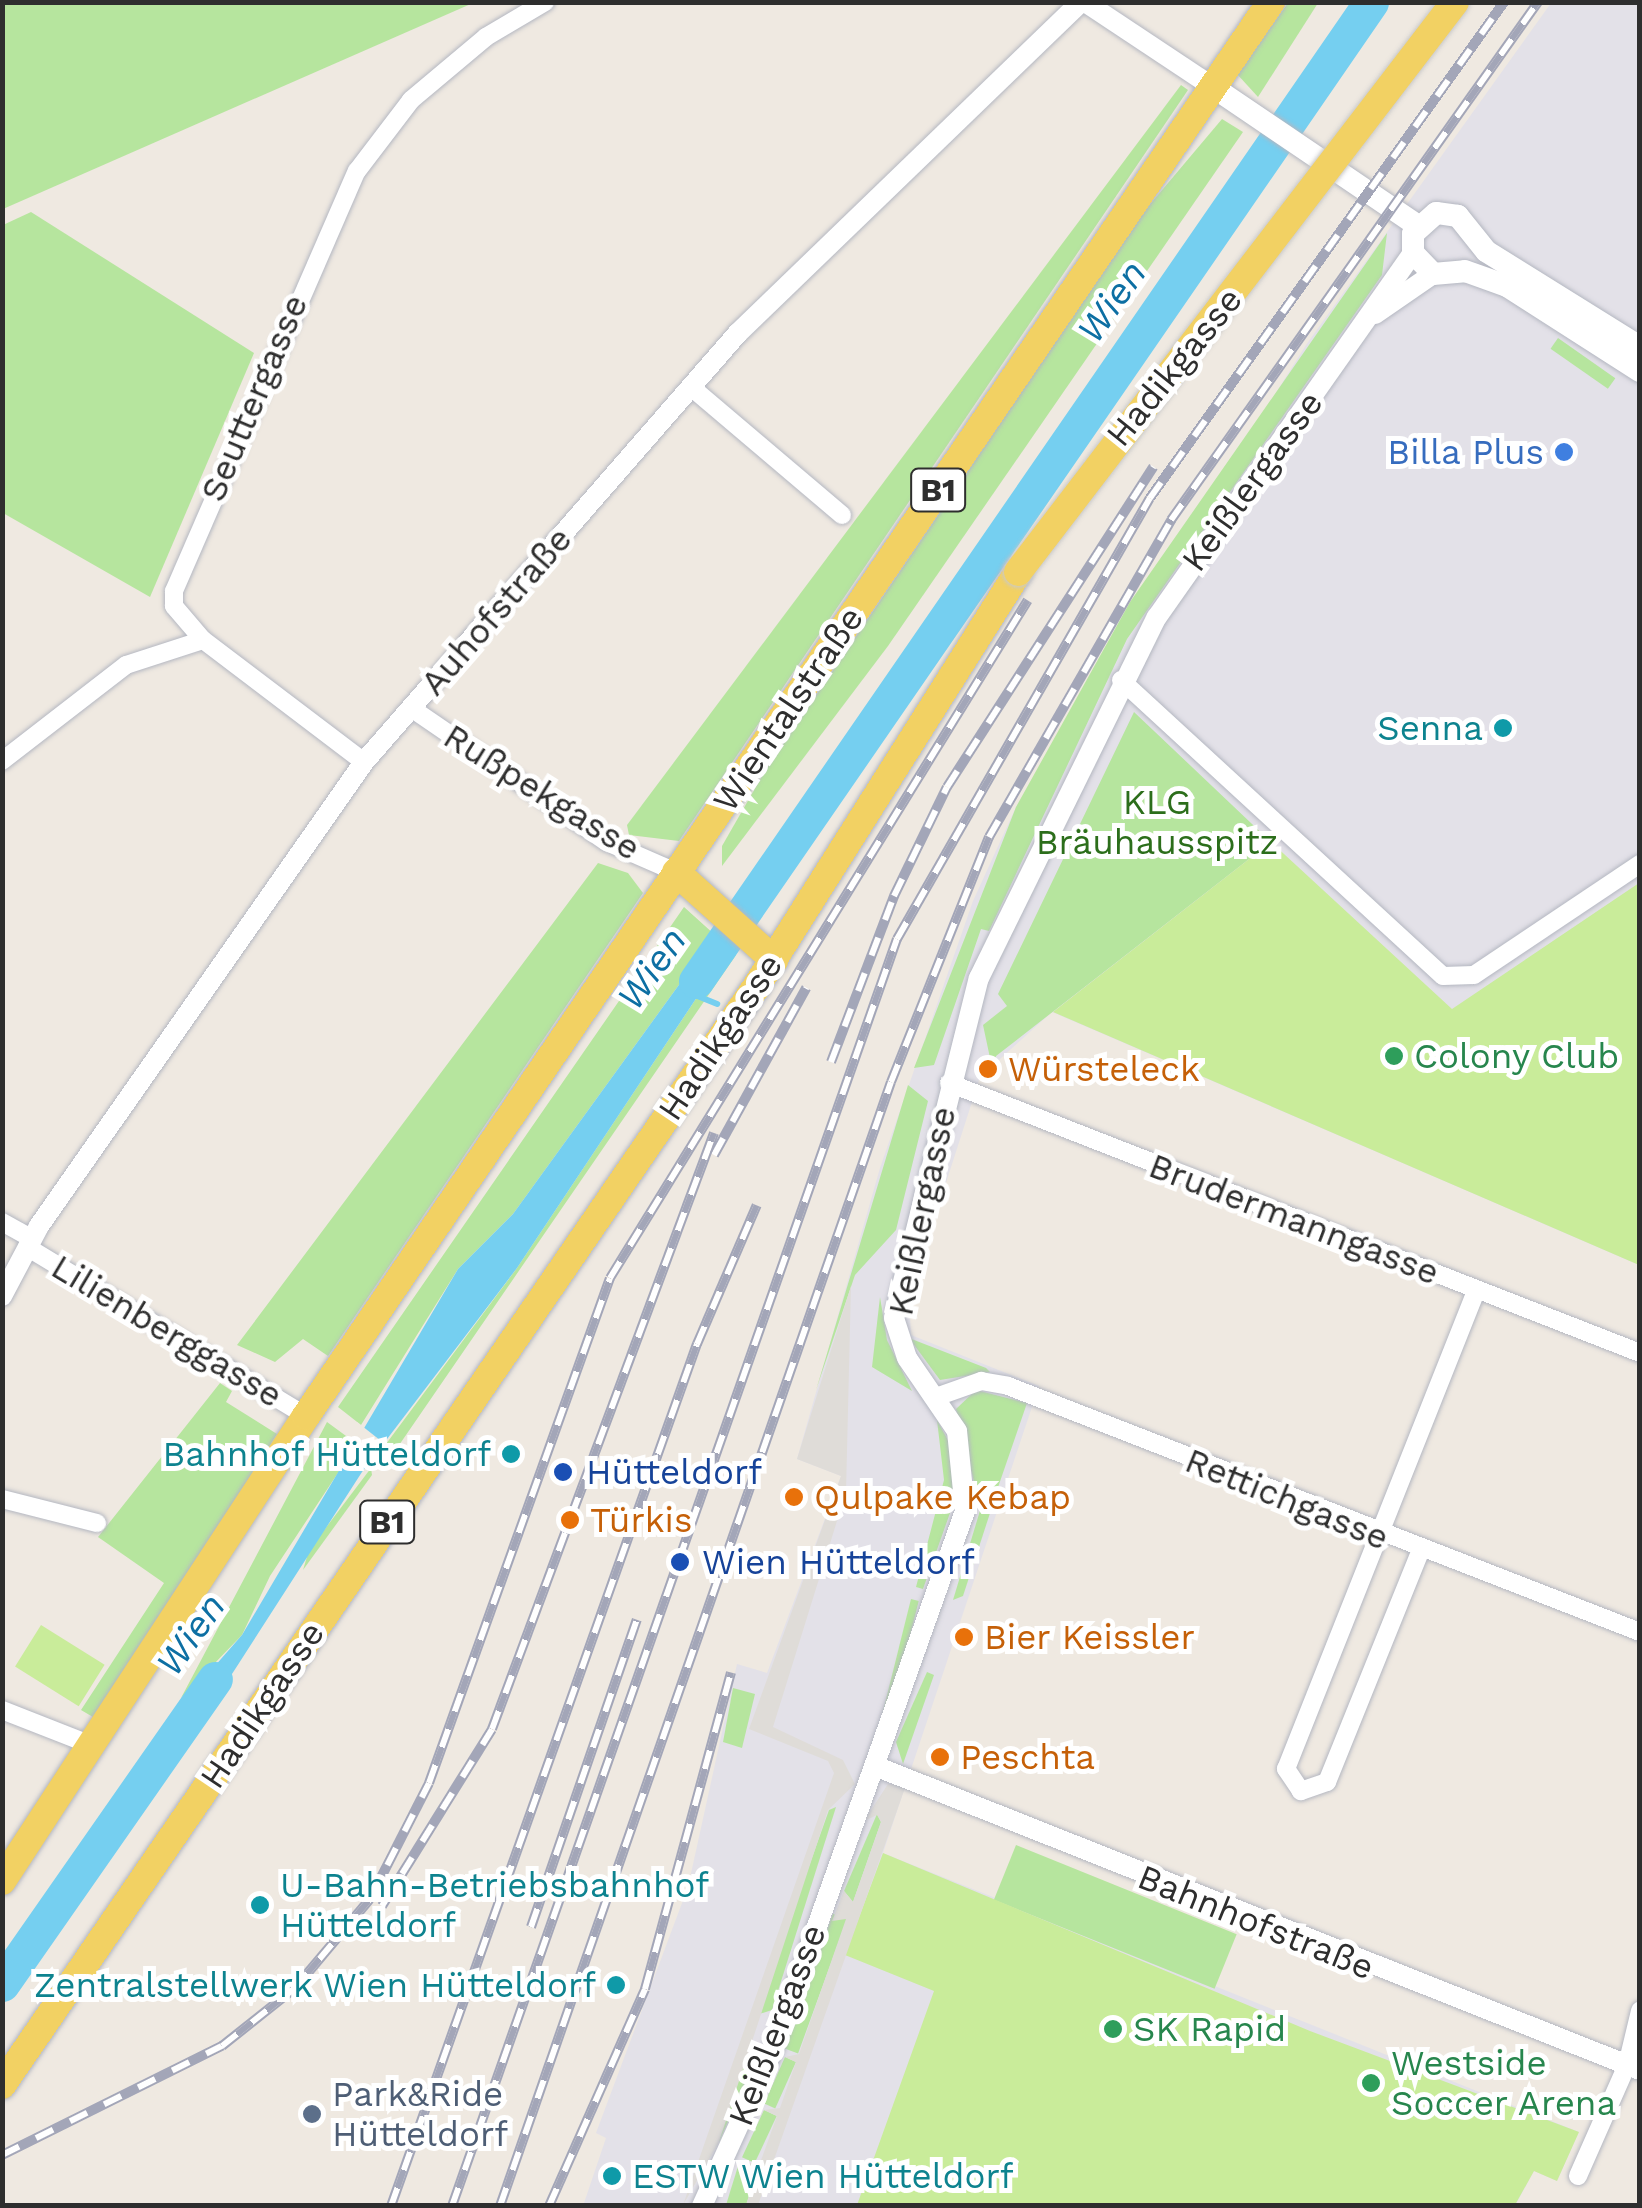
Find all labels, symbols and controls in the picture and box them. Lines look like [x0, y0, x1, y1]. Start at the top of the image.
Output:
water label: Wien [1068, 252, 1156, 352]
street label: Hadikgasse [1097, 279, 1251, 455]
street label: Seuttergasse [192, 288, 316, 508]
street label: Keißlergasse [1173, 383, 1331, 579]
place label: Billa Plus [1387, 431, 1544, 473]
marker: Billa Plus [1553, 441, 1575, 463]
road number: B1 [908, 463, 968, 517]
street label: Auhofstraße [412, 518, 580, 704]
street label: Wientalstraße [704, 599, 872, 819]
place label: Senna [1377, 707, 1483, 749]
street label: Rußpekgasse [436, 715, 648, 869]
marker: Senna [1492, 717, 1514, 739]
park label: KLG Bräuhausspitz [1036, 781, 1278, 863]
water label: Wien [608, 919, 696, 1019]
street label: Hadikgasse [649, 946, 791, 1128]
place label: Colony Club [1414, 1035, 1620, 1077]
marker: Colony Club [1383, 1045, 1405, 1067]
place label: Würsteleck [1008, 1048, 1200, 1090]
marker: Würsteleck [977, 1058, 999, 1080]
street label: Keißlergasse [879, 1103, 965, 1319]
street label: Brudermanngasse [1143, 1144, 1445, 1294]
street label: Lilienberggasse [44, 1246, 290, 1416]
place label: Bahnhof Hütteldorf [161, 1433, 491, 1475]
street label: Rettichgasse [1179, 1439, 1395, 1559]
marker: Bahnhof Hütteldorf [500, 1443, 522, 1465]
place label: Hütteldorf [586, 1451, 762, 1493]
marker: Hütteldorf [550, 1459, 576, 1485]
place label: Qulpake Kebap [814, 1476, 1071, 1518]
marker: Qulpake Kebap [783, 1486, 805, 1508]
road number: B1 [357, 1495, 417, 1549]
place label: Türkis [590, 1499, 692, 1541]
marker: Türkis [559, 1509, 581, 1531]
place label: Wien Hütteldorf [702, 1541, 975, 1583]
marker: Wien Hütteldorf [667, 1549, 693, 1575]
water label: Wien [147, 1585, 235, 1685]
street label: Hadikgasse [191, 1614, 333, 1796]
place label: Bier Keissler [984, 1616, 1196, 1658]
marker: Bier Keissler [953, 1626, 975, 1648]
place label: Peschta [960, 1736, 1095, 1778]
marker: Peschta [929, 1746, 951, 1768]
street label: Bahnhofstraße [1132, 1856, 1380, 1988]
place label: U-Bahn-Betriebsbahnhof Hütteldorf [280, 1864, 709, 1946]
marker: U-Bahn-Betriebsbahnhof Hütteldorf [249, 1894, 271, 1916]
street label: Keißlergasse [719, 1918, 835, 2132]
place label: Zentralstellwerk Wien Hütteldorf [32, 1964, 596, 2006]
marker: Zentralstellwerk Wien Hütteldorf [605, 1974, 627, 1996]
place label: SK Rapid [1133, 2008, 1287, 2050]
marker: SK Rapid [1102, 2018, 1124, 2040]
place label: Westside Soccer Arena [1391, 2042, 1619, 2124]
marker: Westside Soccer Arena [1360, 2072, 1382, 2094]
place label: Park&Ride Hütteldorf [332, 2073, 508, 2155]
marker: Park&Ride Hütteldorf [301, 2103, 323, 2125]
place label: ESTW Wien Hütteldorf [632, 2155, 1015, 2197]
marker: ESTW Wien Hütteldorf [601, 2165, 623, 2187]

